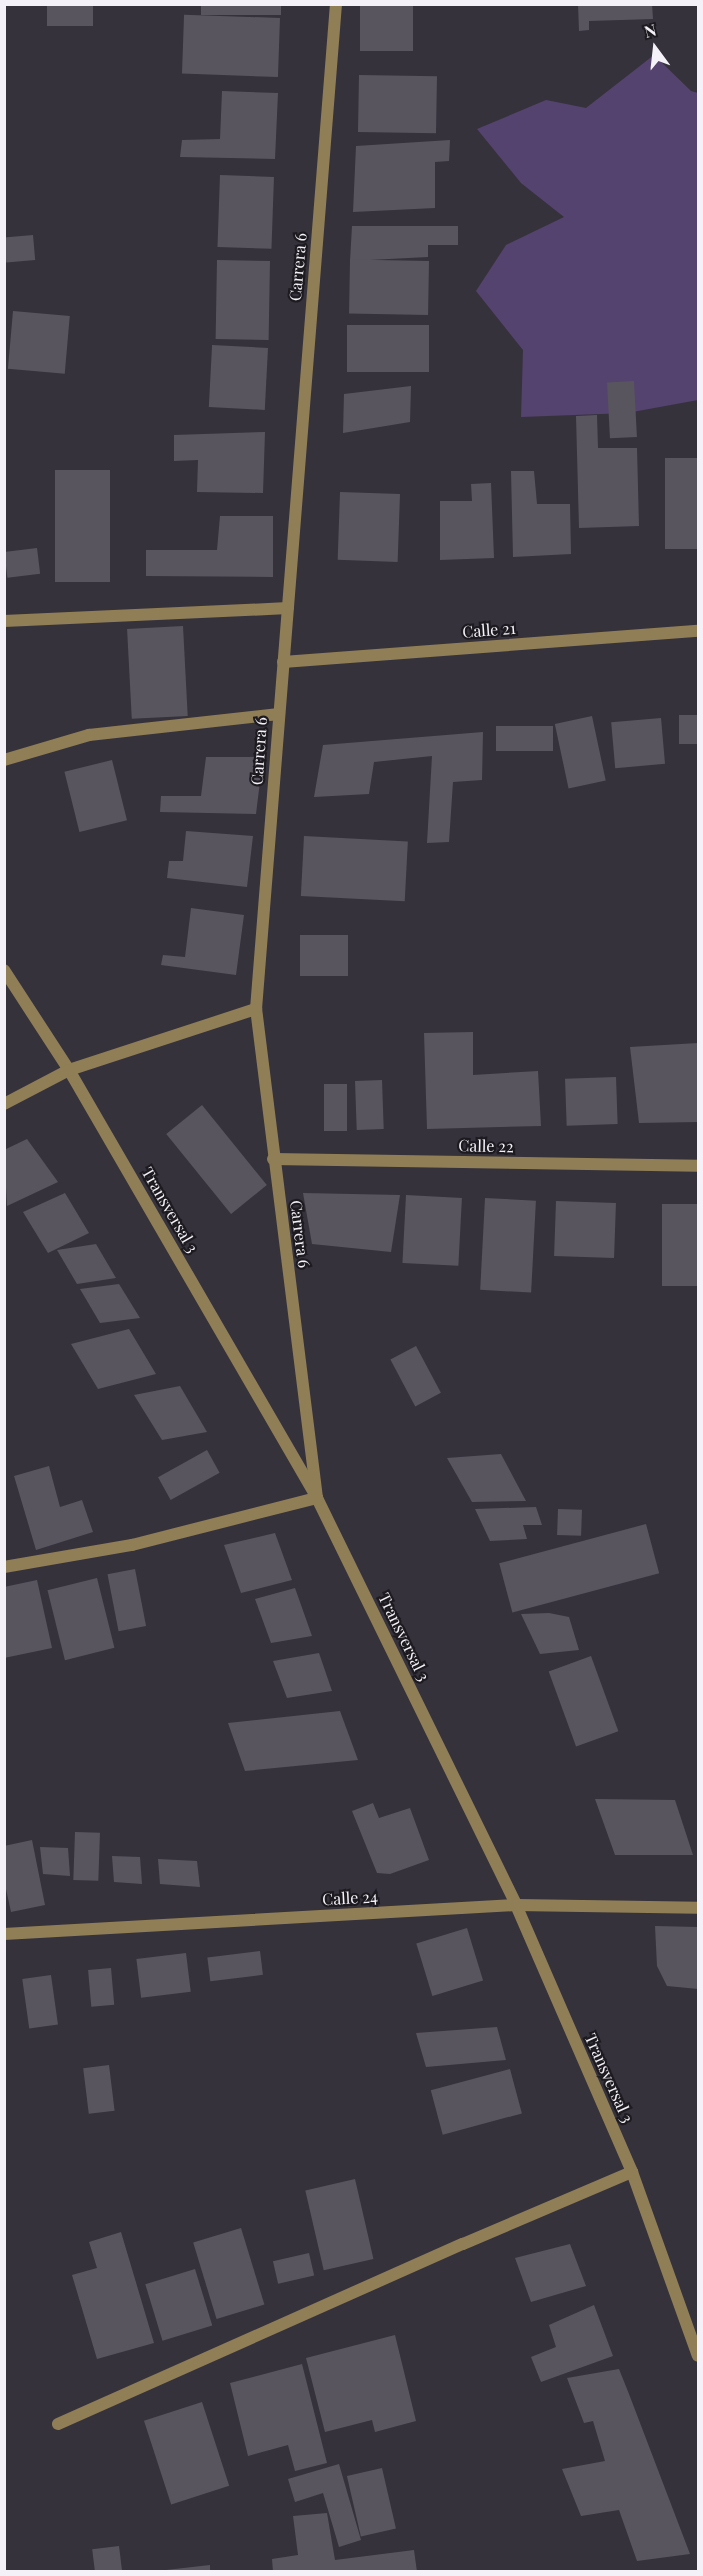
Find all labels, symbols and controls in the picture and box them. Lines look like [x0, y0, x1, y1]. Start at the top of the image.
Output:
north arrow [625, 18, 685, 78]
text: N [642, 18, 659, 42]
street label: Carrera 6 [285, 232, 311, 302]
street label: Calle 21 [462, 619, 516, 641]
street label: Carrera 6 [247, 716, 271, 786]
street label: Calle 22 [458, 1136, 514, 1156]
street label: Transversal 3 [138, 1164, 202, 1256]
street label: Carrera 6 [286, 1199, 314, 1269]
street label: Transversal 3 [374, 1590, 434, 1684]
street label: Calle 24 [322, 1887, 378, 1909]
street label: Transversal 3 [581, 2030, 637, 2126]

